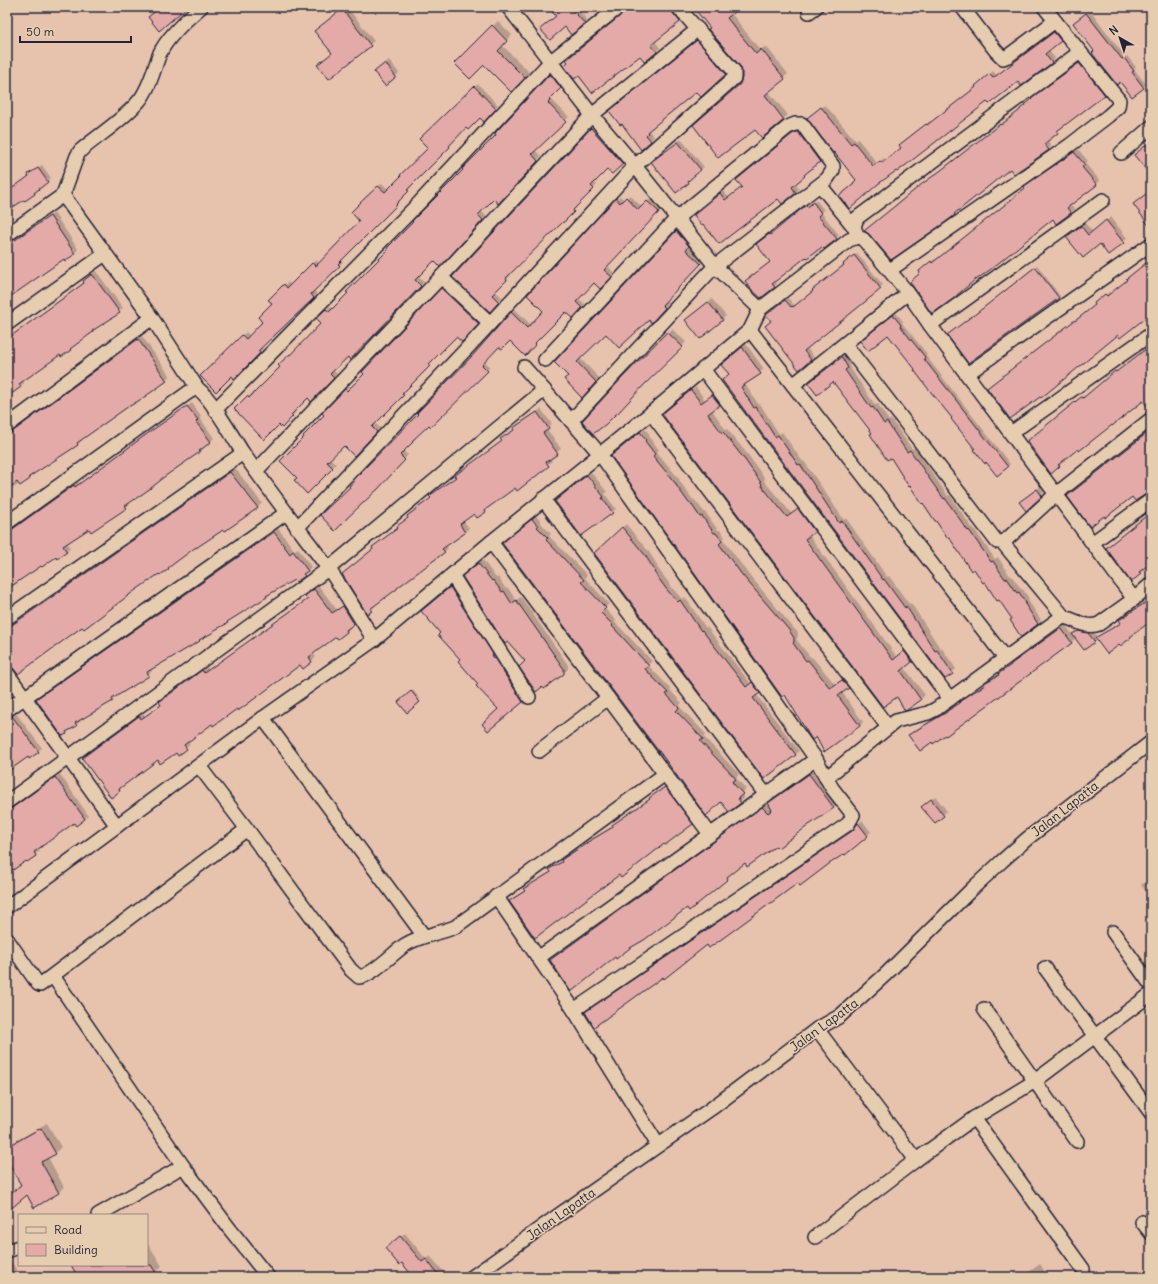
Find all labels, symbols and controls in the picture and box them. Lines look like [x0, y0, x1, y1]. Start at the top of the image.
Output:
scale bar [20, 18, 131, 44]
north arrow [1100, 18, 1140, 58]
text: N [1106, 22, 1121, 38]
text: 50 m [26, 24, 55, 39]
street label: Jalan Lapatta [1028, 778, 1102, 840]
street label: Jalan Lapatta [786, 994, 862, 1056]
street label: Jalan Lapatta [523, 1184, 599, 1244]
legend [18, 1214, 148, 1266]
text: Road [54, 1222, 82, 1237]
text: Building [54, 1242, 98, 1257]

